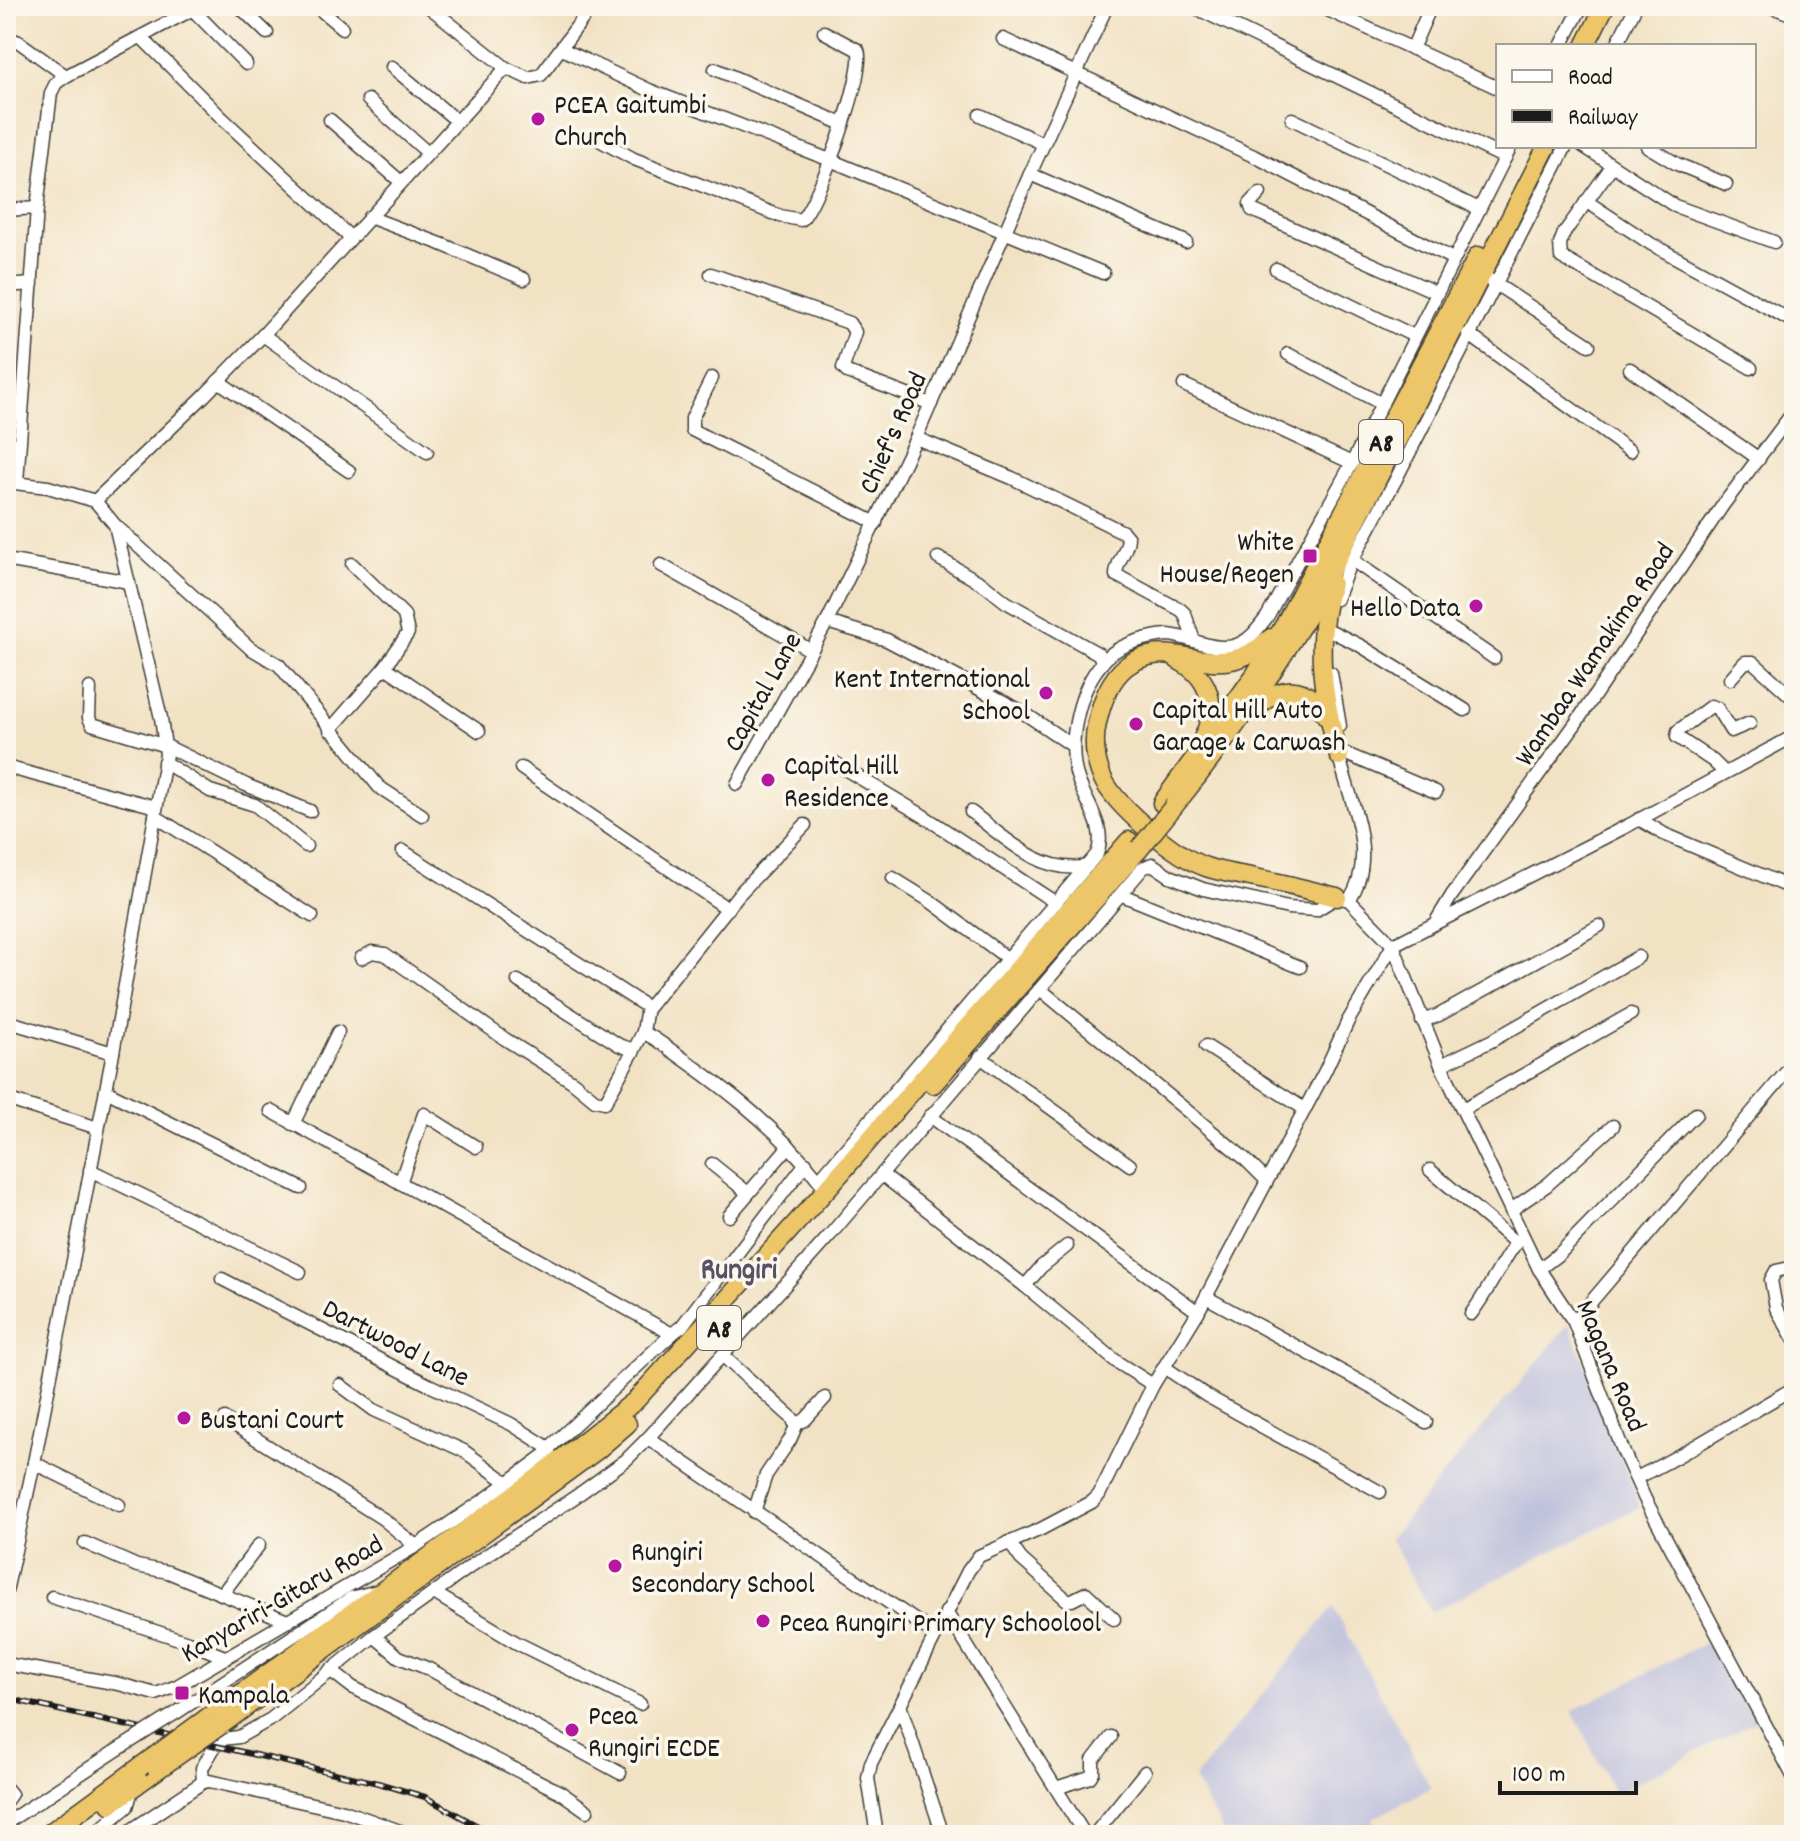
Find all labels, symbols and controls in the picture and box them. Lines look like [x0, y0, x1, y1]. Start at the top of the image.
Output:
legend [1496, 44, 1756, 148]
text: Road [1568, 62, 1613, 96]
place label: PCEA Gaitumbi Church [554, 88, 706, 160]
text: Railway [1568, 102, 1639, 136]
marker: PCEA Gaitumbi Church [529, 110, 547, 128]
street label: Chief's Road [851, 366, 940, 502]
road number: A8 [1359, 420, 1403, 464]
place label: White House/Regen [1160, 525, 1294, 597]
street label: Wambaa Wamakima Road [1507, 536, 1687, 776]
marker: White House/Regen [1301, 547, 1319, 565]
place label: Hello Data [1350, 591, 1461, 631]
marker: Hello Data [1467, 597, 1485, 615]
street label: Capital Lane [716, 626, 815, 761]
place label: Kent International School [834, 662, 1030, 734]
marker: Kent International School [1037, 684, 1055, 702]
place label: Capital Hill Auto Garage & Carwash [1152, 693, 1346, 765]
marker: Capital Hill Auto Garage & Carwash [1127, 715, 1145, 733]
place label: Capital Hill Residence [784, 749, 899, 821]
marker: Capital Hill Residence [759, 771, 777, 789]
district label: Rungiri [701, 1251, 778, 1294]
street label: Dartwood Lane [314, 1291, 475, 1400]
street label: Magana Road [1563, 1295, 1654, 1439]
road number: A8 [697, 1306, 741, 1350]
place label: Bustani Court [200, 1403, 344, 1443]
marker: Bustani Court [175, 1409, 193, 1427]
street label: Kanyariri-Gitaru Road [175, 1527, 392, 1676]
place label: Rungiri Secondary School [631, 1535, 815, 1607]
marker: Rungiri Secondary School [606, 1557, 624, 1575]
place label: Pcea Rungiri Primary Schoolool [779, 1606, 1101, 1646]
marker: Pcea Rungiri Primary Schoolool [754, 1612, 772, 1630]
place label: Kampala [198, 1678, 290, 1718]
marker: Kampala [173, 1684, 191, 1702]
place label: Pcea Rungiri ECDE [588, 1699, 720, 1771]
marker: Pcea Rungiri ECDE [563, 1721, 581, 1739]
scale bar [1500, 1745, 1636, 1795]
text: 100 m [1512, 1759, 1565, 1793]

